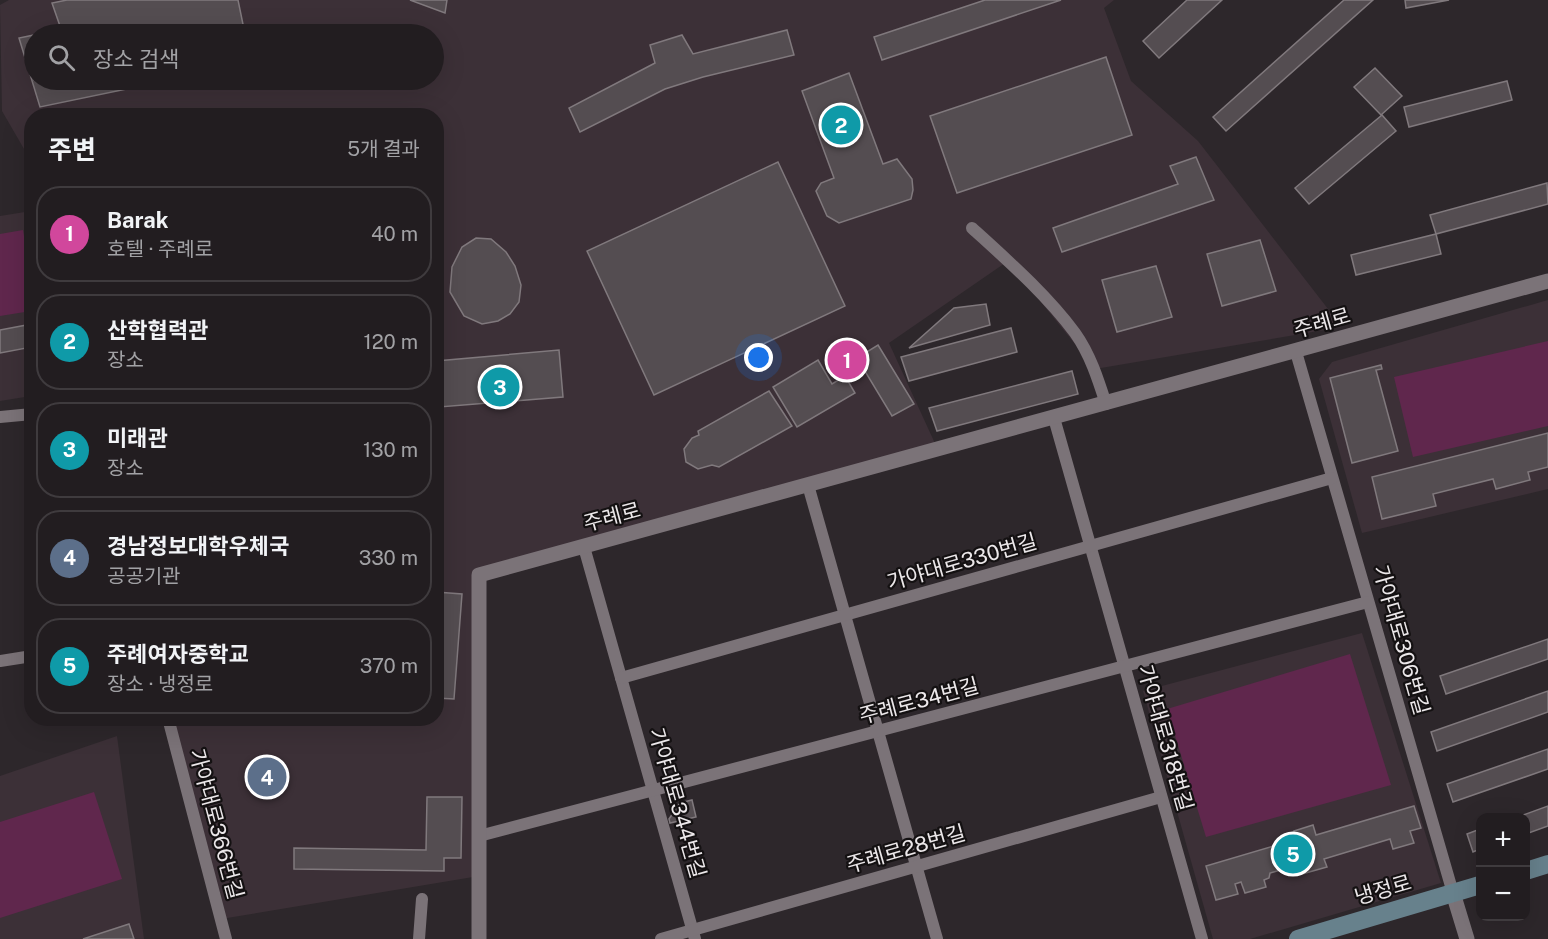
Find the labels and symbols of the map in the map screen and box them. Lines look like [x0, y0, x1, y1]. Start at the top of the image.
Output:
pin: 2 [822, 102, 860, 148]
street label: 주례로 [1291, 303, 1353, 343]
pin: 1 [828, 338, 866, 382]
your location [744, 343, 773, 372]
pin: 3 [480, 364, 520, 410]
street label: 주례로 [581, 497, 643, 536]
street label: 가야대로330번길 [884, 528, 1040, 595]
street label: 가야대로306번길 [1368, 562, 1435, 718]
street label: 가야대로318번길 [1133, 662, 1198, 814]
street label: 주례로34번길 [856, 673, 982, 729]
street label: 가야대로344번길 [644, 725, 711, 881]
street label: 가야대로366번길 [184, 746, 249, 902]
pin: 4 [248, 754, 286, 800]
street label: 주례로28번길 [843, 820, 968, 877]
pin: 5 [1274, 832, 1312, 876]
street label: 냉정로 [1352, 870, 1414, 910]

